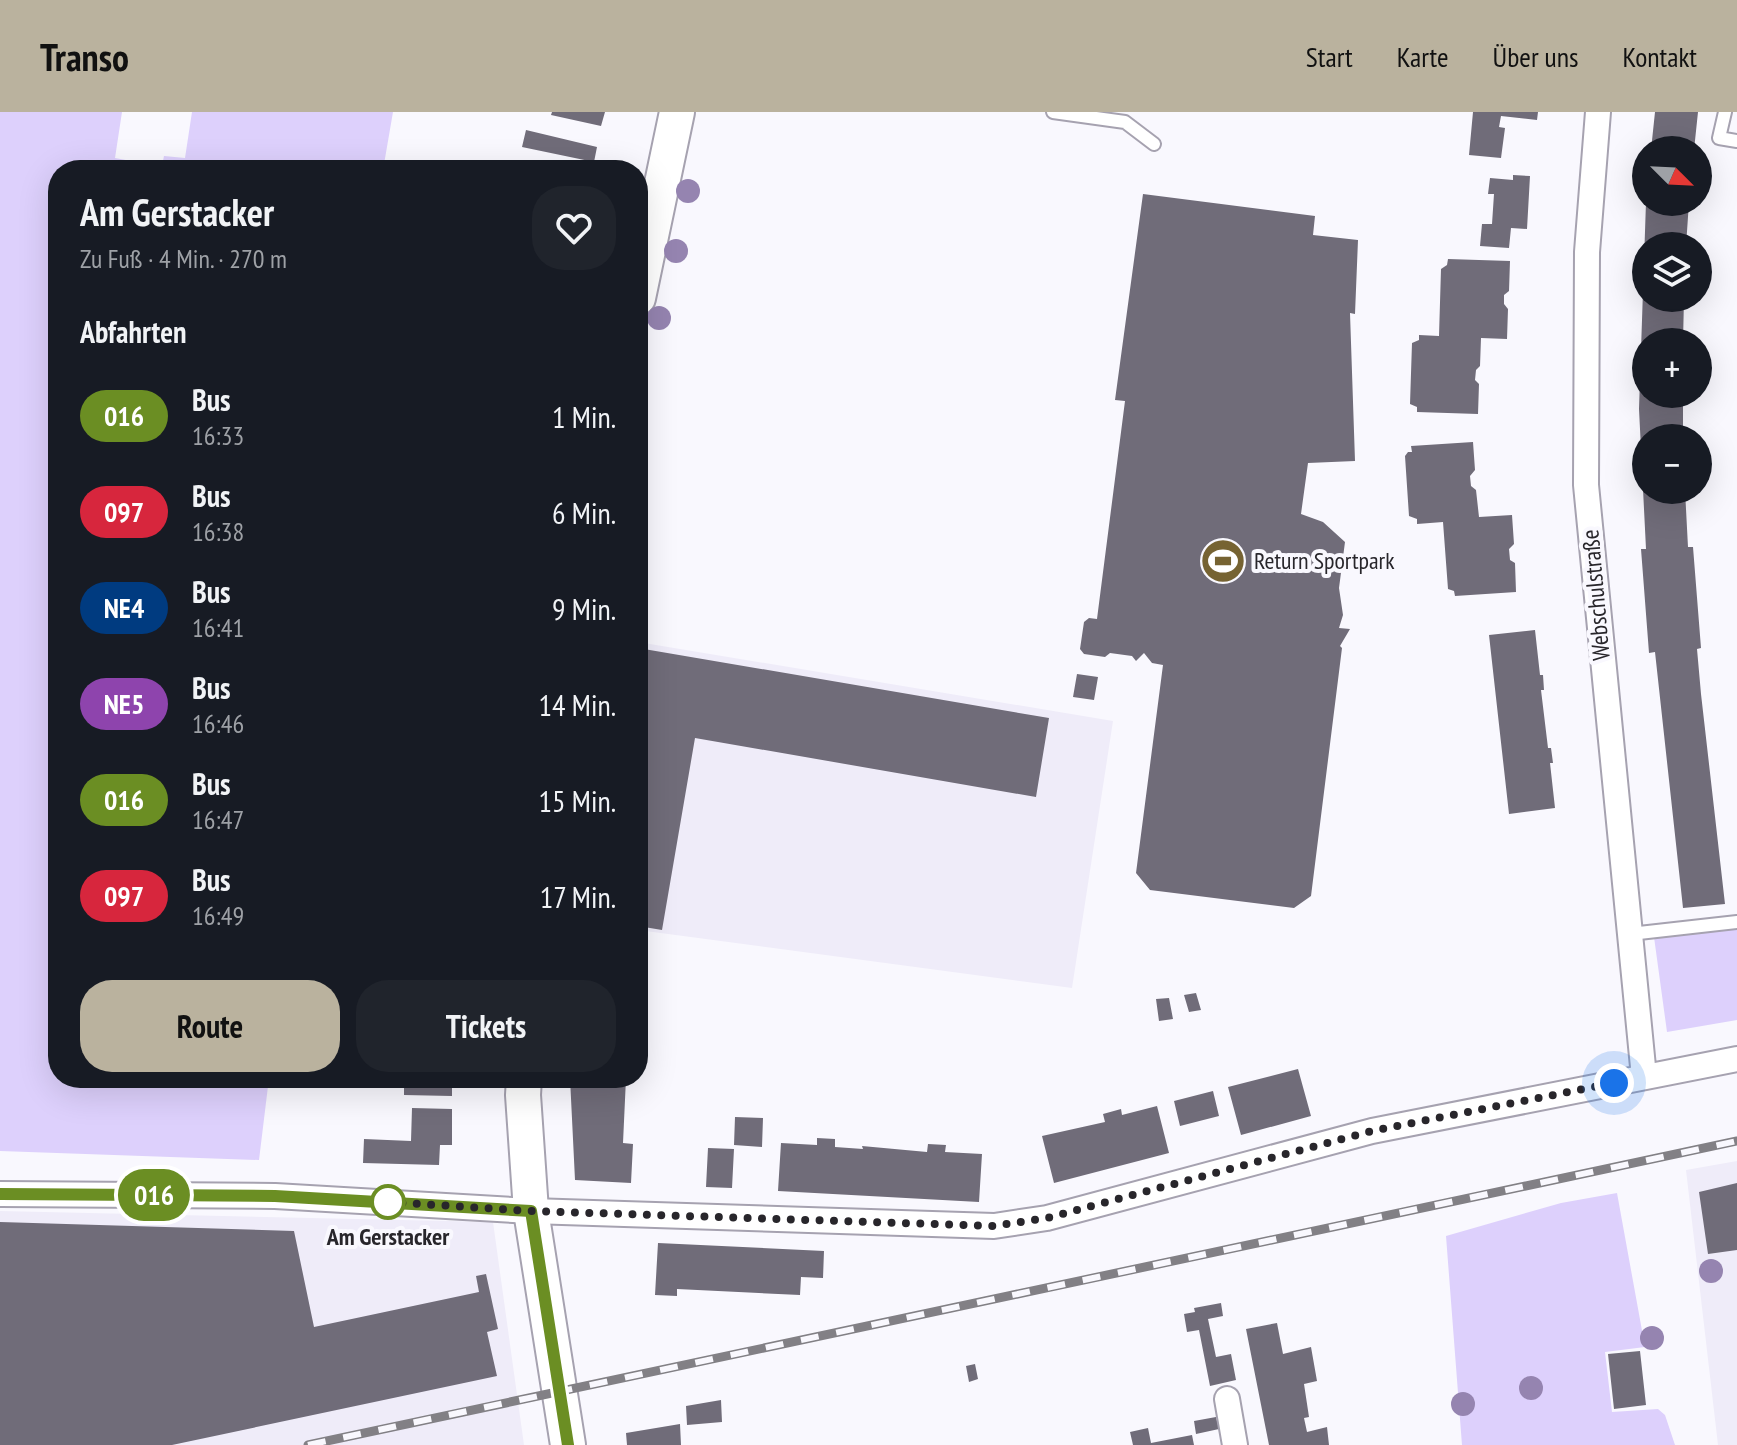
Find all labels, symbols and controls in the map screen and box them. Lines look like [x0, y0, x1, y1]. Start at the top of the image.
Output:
text: Transo [40, 32, 129, 81]
text: Start [1306, 38, 1353, 75]
text: Karte [1397, 38, 1449, 75]
text: Über uns [1493, 38, 1578, 75]
text: Kontakt [1622, 38, 1697, 75]
north arrow [1632, 136, 1712, 216]
map controls [1632, 136, 1712, 504]
button: heart [532, 186, 616, 270]
text: Am Gerstacker [80, 187, 274, 236]
button: layers [1632, 232, 1712, 312]
text: Zu Fuß · 4 Min. · 270 m [80, 242, 287, 275]
text: Abfahrten [80, 312, 186, 351]
button: + [1632, 328, 1712, 408]
text: Bus [192, 380, 231, 419]
text: 016 [104, 397, 144, 434]
text: 1 Min. [552, 397, 616, 436]
text: 16:33 [192, 419, 244, 452]
button: − [1632, 424, 1712, 504]
text: Bus [192, 476, 231, 515]
text: 097 [104, 493, 144, 530]
text: 6 Min. [552, 493, 616, 532]
text: 16:38 [192, 515, 244, 548]
street label: Webschulstraße [1574, 528, 1617, 662]
sports icon: Return Sportpark [1199, 537, 1247, 585]
place label: Return Sportpark [1254, 545, 1395, 576]
text: Bus [192, 572, 231, 611]
text: NE4 [104, 589, 144, 626]
text: 9 Min. [552, 589, 616, 628]
text: 16:41 [192, 611, 244, 644]
text: Bus [192, 668, 231, 707]
text: NE5 [104, 685, 144, 722]
text: 14 Min. [539, 685, 616, 724]
text: 16:46 [192, 707, 244, 740]
text: Bus [192, 764, 231, 803]
text: 016 [104, 781, 144, 818]
text: 15 Min. [539, 781, 616, 820]
text: 16:47 [192, 803, 244, 836]
text: Bus [192, 860, 231, 899]
text: 097 [104, 877, 144, 914]
text: 17 Min. [540, 877, 616, 916]
text: 16:49 [192, 899, 244, 932]
button: Route [80, 980, 340, 1072]
button: Tickets [356, 980, 616, 1072]
your location [1594, 1063, 1634, 1103]
line badge: 016 [108, 1169, 200, 1221]
text: 016 [134, 1176, 174, 1213]
marker: Am Gerstacker [371, 1185, 405, 1219]
place label: Am Gerstacker [326, 1221, 450, 1252]

